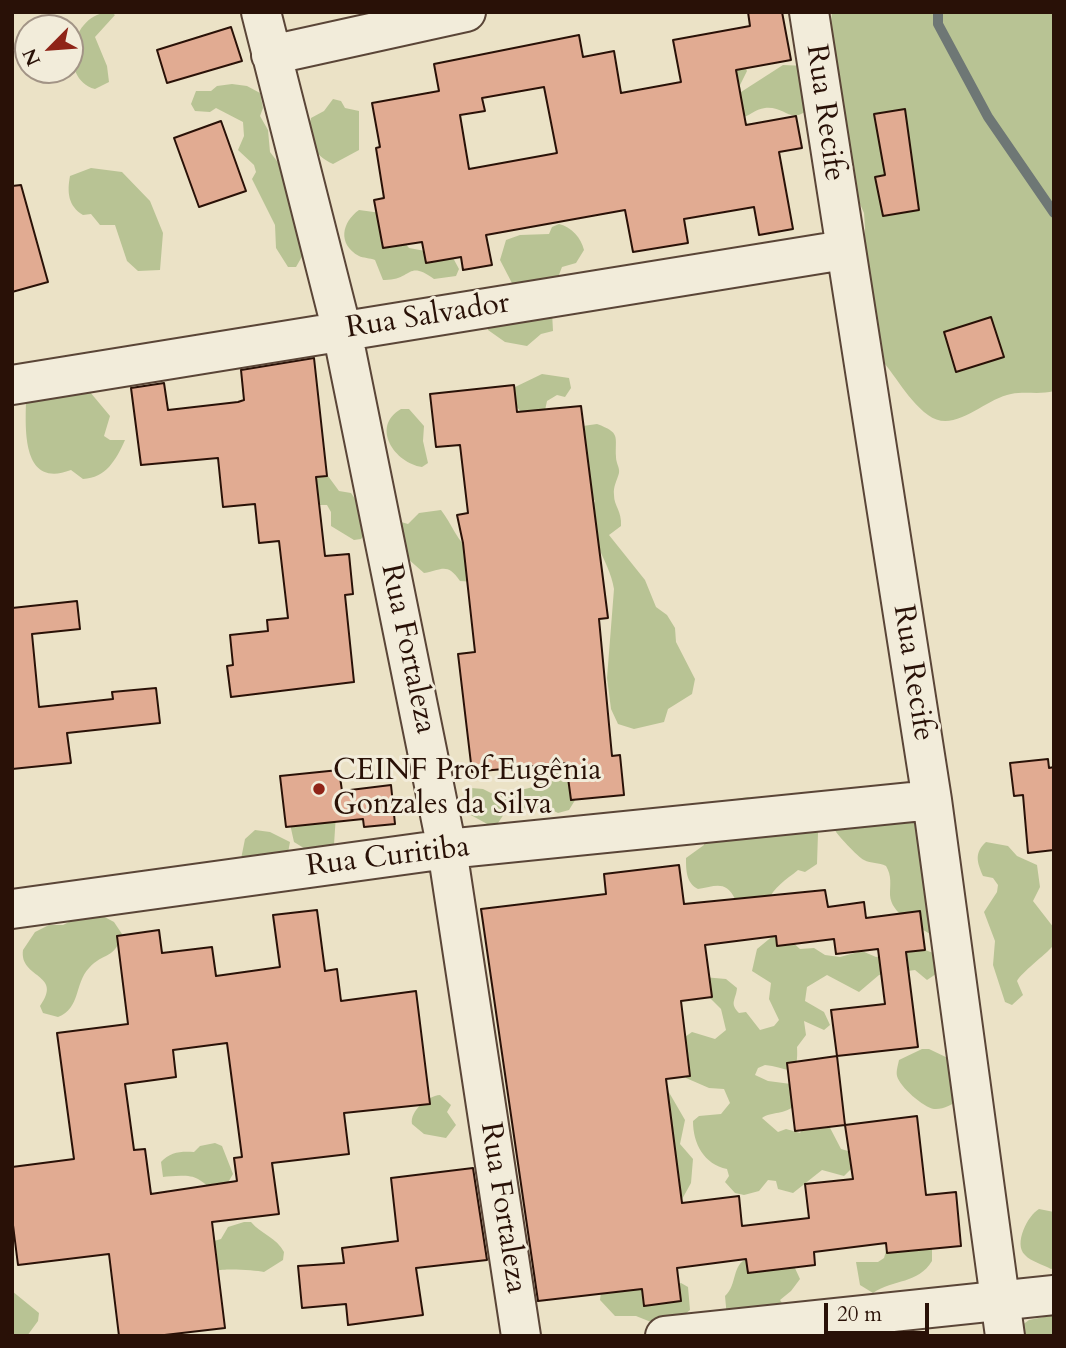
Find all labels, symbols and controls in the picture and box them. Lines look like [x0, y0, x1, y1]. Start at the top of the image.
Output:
north arrow [14, 14, 84, 84]
street label: Rua Recife [797, 42, 851, 184]
text: N [17, 44, 47, 70]
street label: Rua Salvador [344, 286, 512, 348]
street label: Rua Fortaleza [371, 561, 443, 737]
street label: Rua Recife [883, 602, 941, 744]
place label: CEINF Prof Eugênia Gonzales da Silva [333, 754, 601, 824]
marker: CEINF Prof Eugênia Gonzales da Silva [311, 781, 327, 797]
street label: Rua Curitiba [304, 830, 472, 886]
street label: Rua Fortaleza [471, 1120, 533, 1296]
scale bar [828, 1288, 933, 1332]
text: 20 m [837, 1300, 882, 1329]

